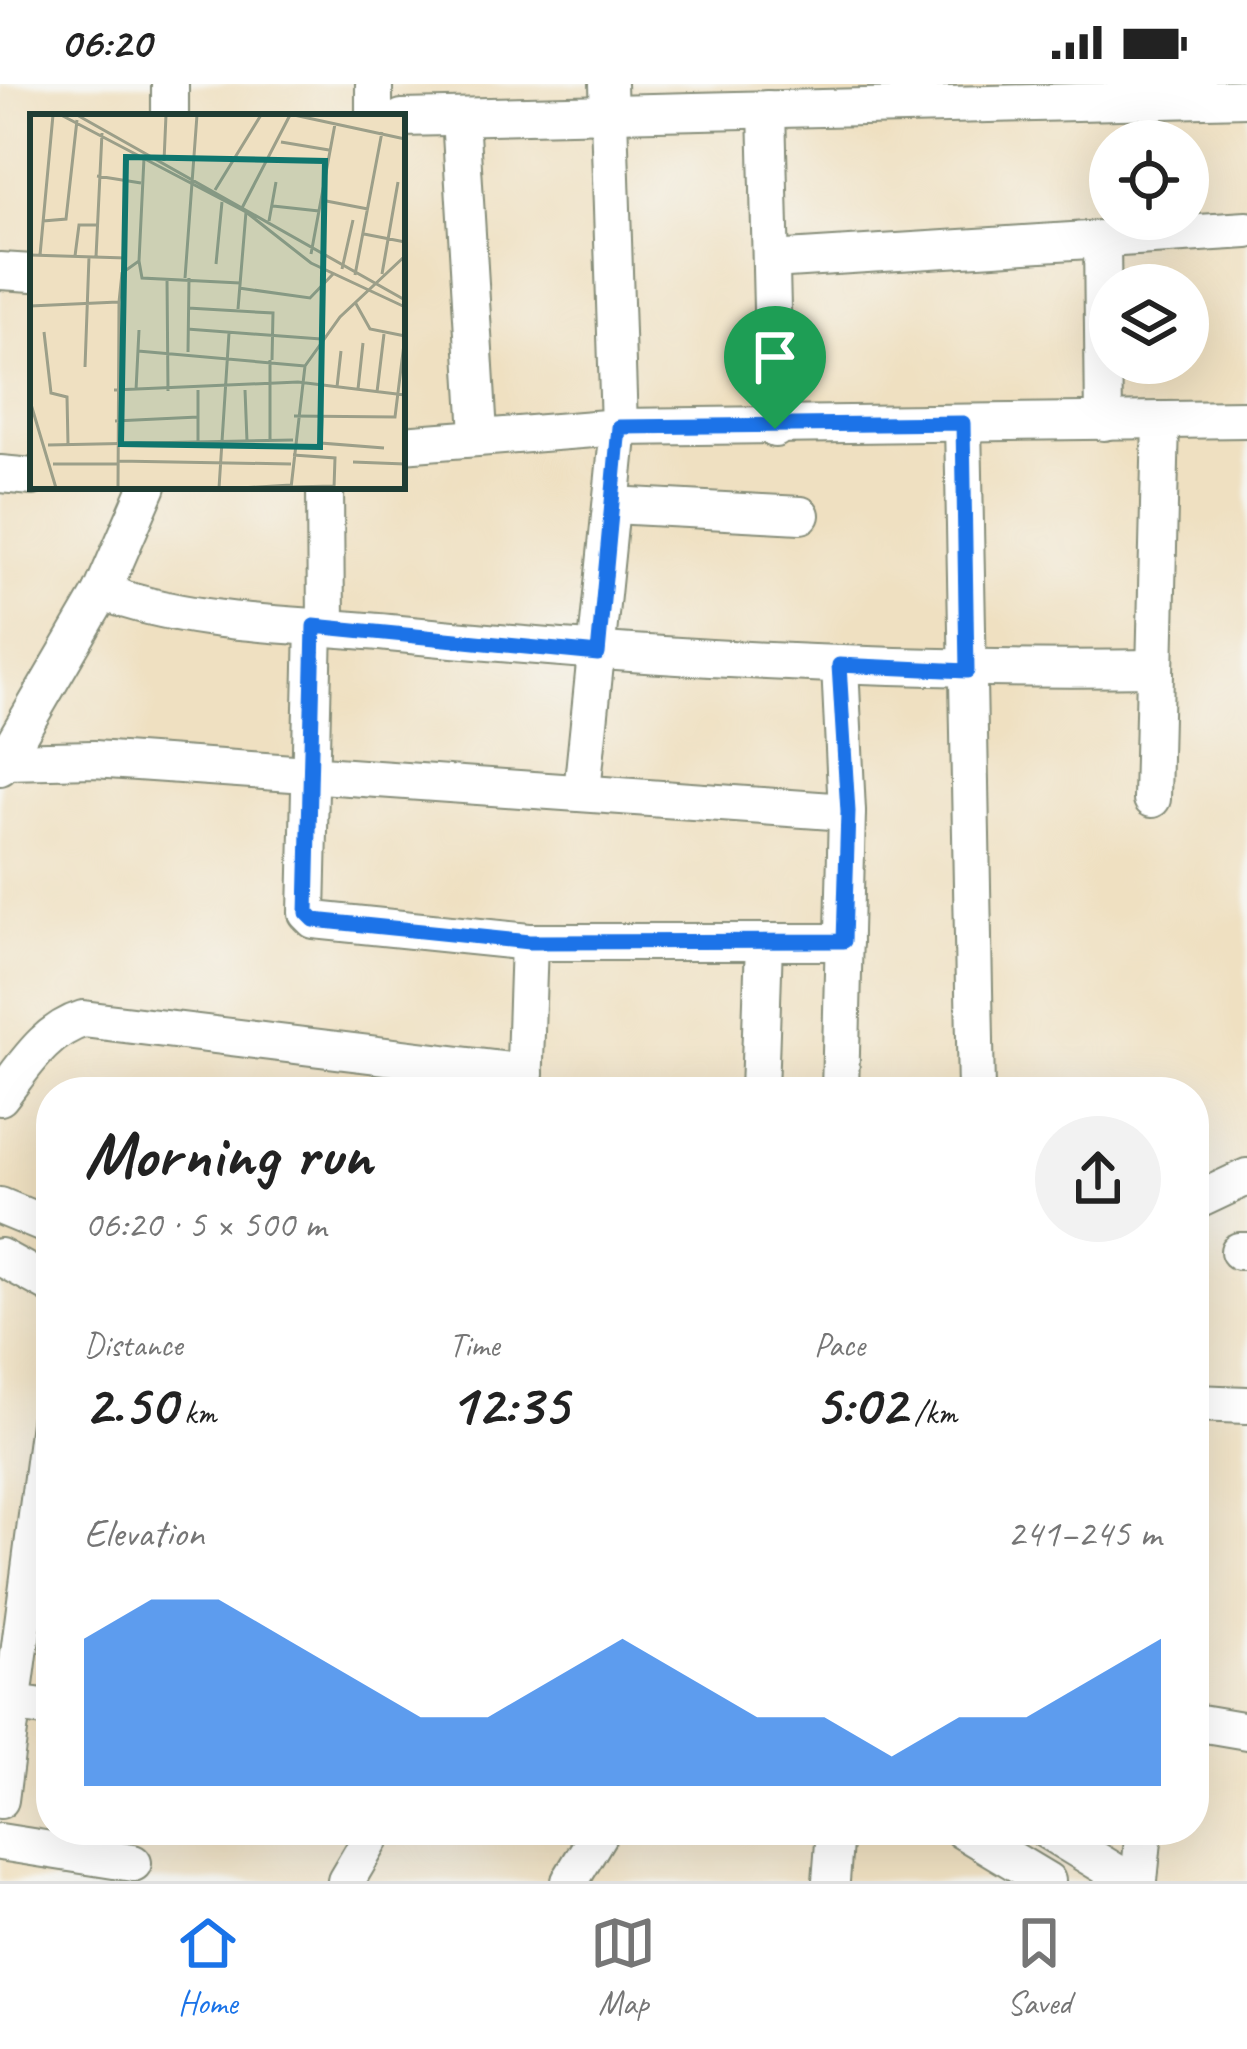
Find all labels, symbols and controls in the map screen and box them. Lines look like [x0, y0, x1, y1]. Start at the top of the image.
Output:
text: 06:20 [60, 14, 151, 71]
inset map [30, 114, 405, 489]
map controls [1089, 120, 1209, 384]
button: locate [1089, 120, 1209, 240]
button: layers [1089, 264, 1209, 384]
pin [724, 306, 826, 429]
icon: arrive [742, 324, 808, 390]
text: Morning run [84, 1113, 372, 1196]
button: share [1035, 1116, 1161, 1242]
text: 06:20 · 5 × 500 m [84, 1200, 326, 1249]
text: Distance [84, 1324, 182, 1366]
text: Time [449, 1324, 500, 1366]
text: Pace [814, 1324, 865, 1366]
text: 2.50 [84, 1366, 176, 1442]
text: 12:35 [449, 1366, 568, 1442]
text: 5:02 [814, 1366, 906, 1442]
text: km [176, 1392, 216, 1434]
text: /km [906, 1392, 957, 1434]
text: Elevation [84, 1509, 204, 1558]
text: 241–245 m [1007, 1509, 1161, 1558]
tab: Home [175, 1910, 241, 2024]
tab: Map [590, 1910, 656, 2024]
tab: Saved [1006, 1910, 1072, 2024]

